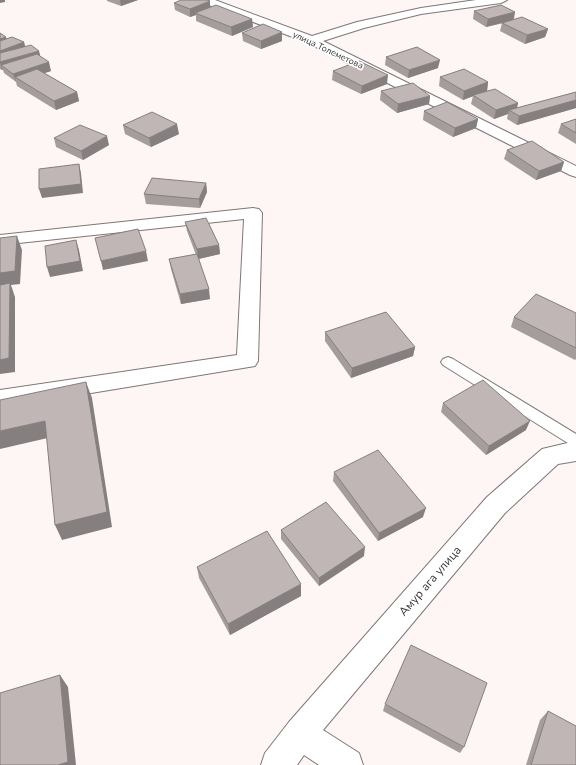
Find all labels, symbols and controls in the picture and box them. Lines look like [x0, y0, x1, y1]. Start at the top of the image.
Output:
street label: улица Толеметова [291, 28, 365, 72]
street label: Амур ага улица [395, 543, 465, 619]

